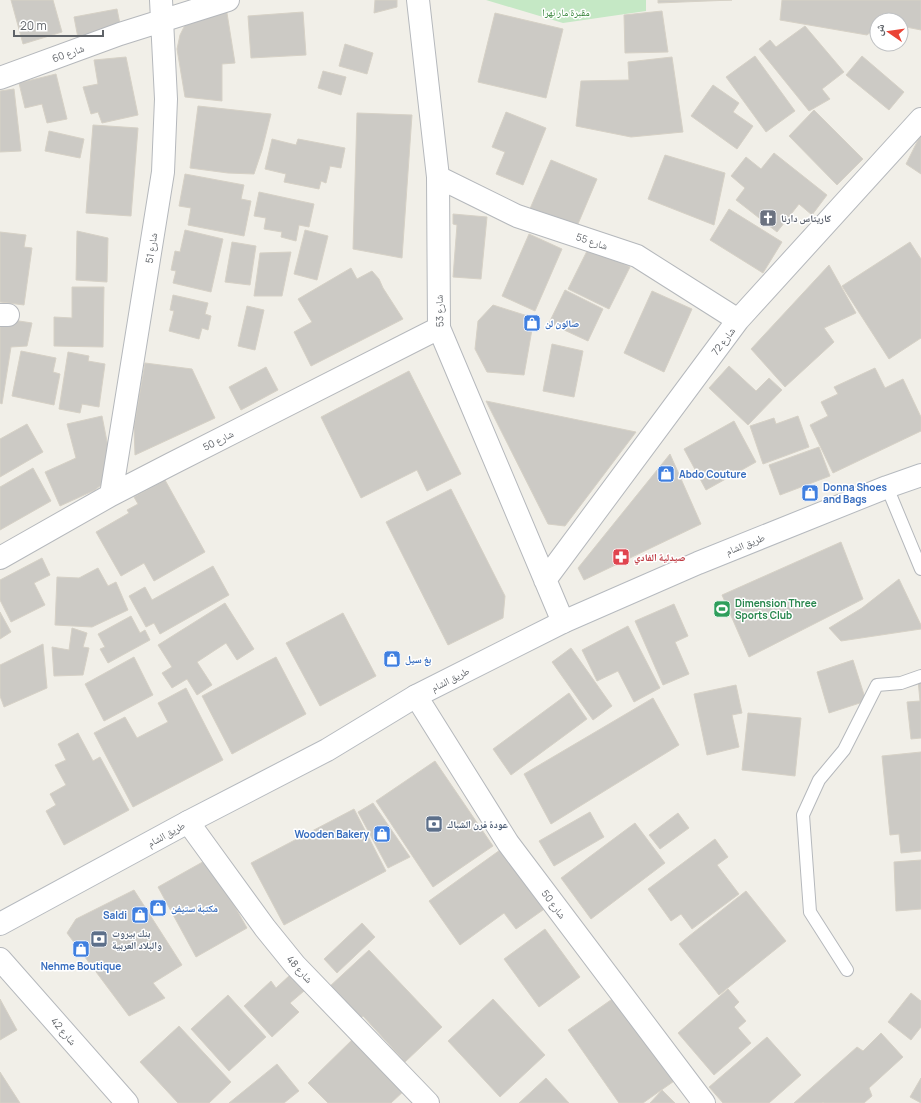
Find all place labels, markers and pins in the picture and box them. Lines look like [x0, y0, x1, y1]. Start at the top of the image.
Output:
church icon: كاريتاس دارنا [758, 208, 778, 228]
place label: كاريتاس دارنا [781, 211, 832, 225]
shop icon: صالون لن [522, 313, 542, 333]
place label: صالون لن [545, 316, 579, 330]
shop icon: Abdo Couture [656, 464, 676, 484]
place label: Abdo Couture [679, 467, 747, 481]
place label: Donna Shoes and Bags [823, 480, 887, 506]
shop icon: Donna Shoes and Bags [800, 483, 820, 503]
pharmacy icon: صيدلية الفادي [611, 547, 631, 567]
place label: صيدلية الفادي [634, 550, 686, 565]
place label: Dimension Three Sports Club [735, 596, 817, 622]
sports icon: Dimension Three Sports Club [712, 599, 732, 619]
shop icon: بغ سيل [382, 649, 402, 669]
place label: بغ سيل [405, 652, 432, 667]
bank icon: عودة فرن الشباك [424, 814, 444, 834]
place label: عودة فرن الشباك [447, 817, 508, 831]
shop icon: Wooden Bakery [372, 824, 392, 844]
place label: Wooden Bakery [294, 827, 369, 841]
shop icon: مكتبة ستيفن [148, 898, 168, 918]
place label: مكتبة ستيفن [171, 901, 218, 915]
shop icon: Saldi [130, 905, 150, 925]
place label: Saldi [103, 908, 127, 922]
place label: بنك بيروت والبلاد العربية [112, 926, 162, 952]
bank icon: بنك بيروت والبلاد العربية [89, 929, 109, 949]
shop icon: Nehme Boutique [71, 939, 91, 959]
place label: Nehme Boutique [41, 959, 121, 973]

